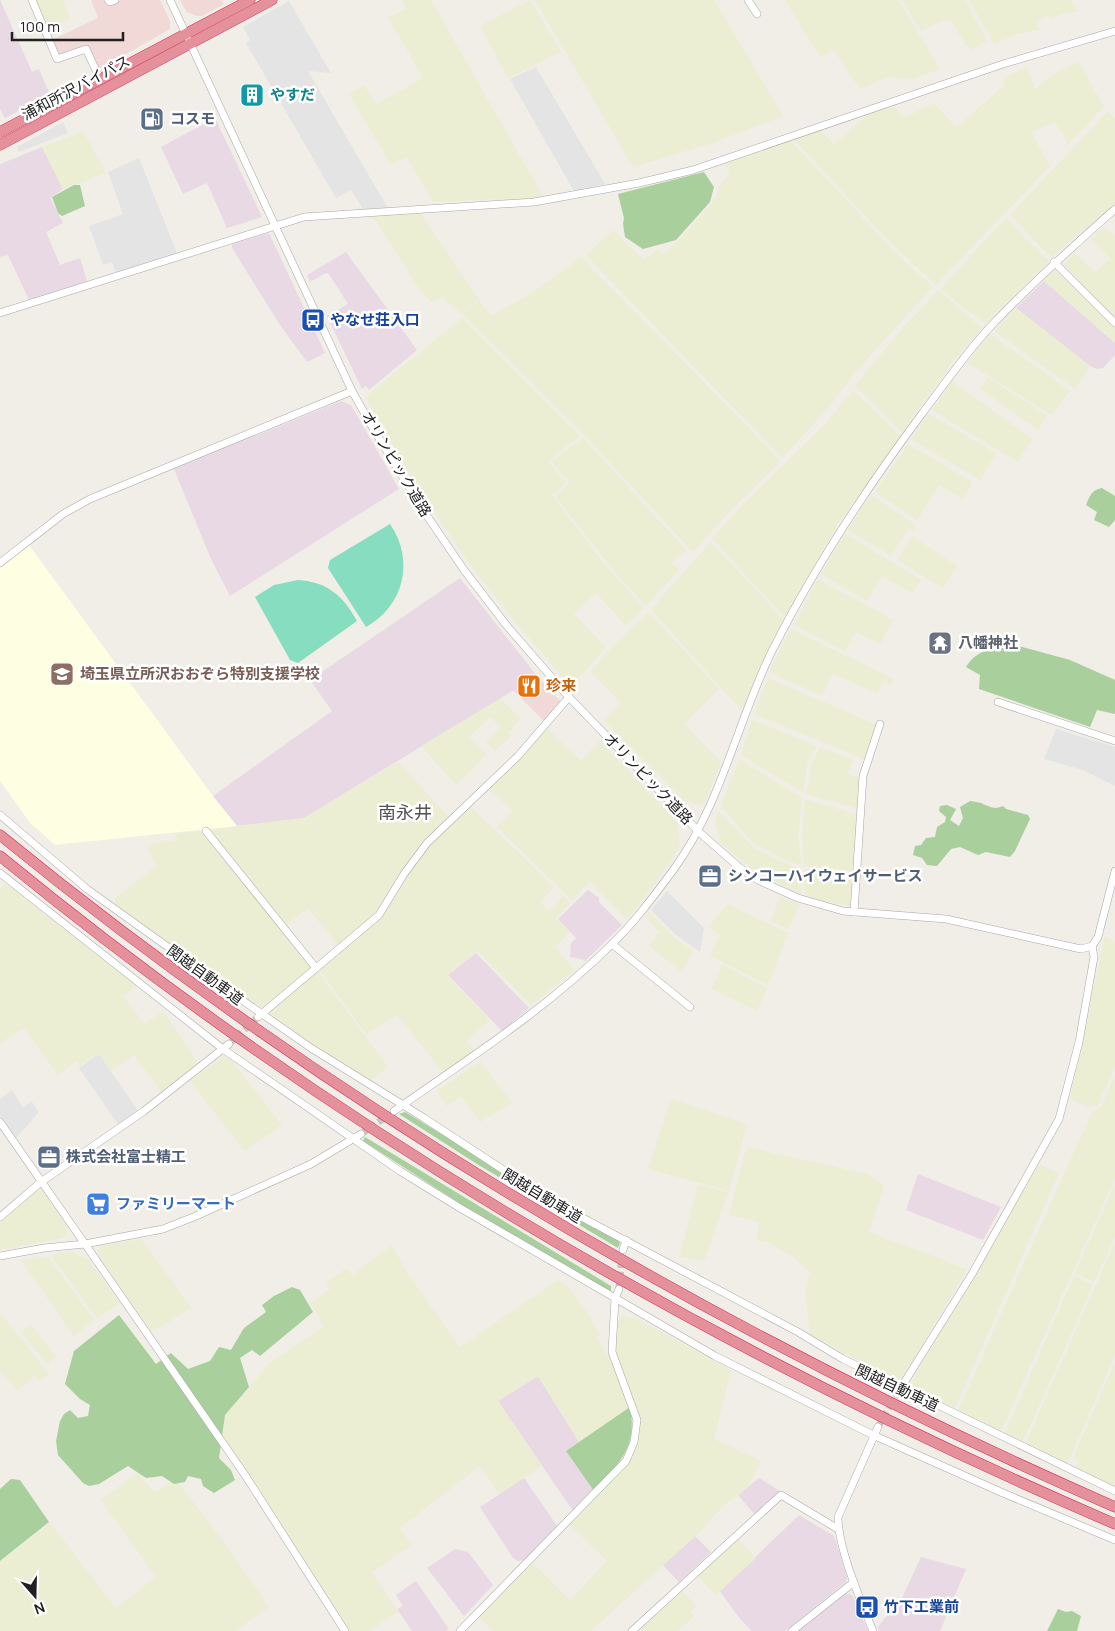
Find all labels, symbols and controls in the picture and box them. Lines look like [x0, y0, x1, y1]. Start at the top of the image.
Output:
scale bar [12, 10, 124, 42]
text: 100 m [20, 16, 60, 37]
street label: 浦和所沢バイパス [18, 50, 134, 125]
building icon: やすだ [239, 82, 265, 108]
place label: やすだ [270, 84, 315, 105]
fuel station icon: コスモ [139, 106, 165, 132]
place label: コスモ [170, 108, 215, 129]
bus stop icon: やなせ荘入口 [300, 307, 326, 333]
place label: やなせ荘入口 [330, 309, 420, 330]
street label: オリンピック道路 [357, 407, 436, 521]
temple icon: 八幡神社 [927, 630, 953, 656]
place label: 八幡神社 [958, 632, 1018, 653]
school or university icon: 埼玉県立所沢おおぞら特別支援学校 [49, 661, 75, 687]
place label: 埼玉県立所沢おおぞら特別支援学校 [80, 663, 320, 684]
restaurant icon: 珍来 [516, 673, 542, 699]
place label: 珍来 [546, 675, 576, 696]
street label: オリンピック道路 [599, 728, 698, 829]
district label: 南永井 [378, 800, 432, 824]
office icon: シンコーハイウェイサービス [697, 863, 723, 889]
place label: シンコーハイウェイサービス [728, 865, 922, 886]
street label: 関越自動車道 [163, 940, 248, 1010]
office icon: 株式会社富士精工 [36, 1144, 62, 1170]
place label: 株式会社富士精工 [66, 1146, 186, 1167]
street label: 関越自動車道 [498, 1163, 586, 1228]
supermarket icon: ファミリーマート [85, 1191, 111, 1217]
place label: ファミリーマート [116, 1193, 236, 1214]
street label: 関越自動車道 [852, 1359, 942, 1416]
north arrow [10, 1571, 60, 1621]
bus stop icon: 竹下工業前 [854, 1594, 880, 1620]
place label: 竹下工業前 [884, 1596, 959, 1617]
text: N [32, 1598, 48, 1619]

